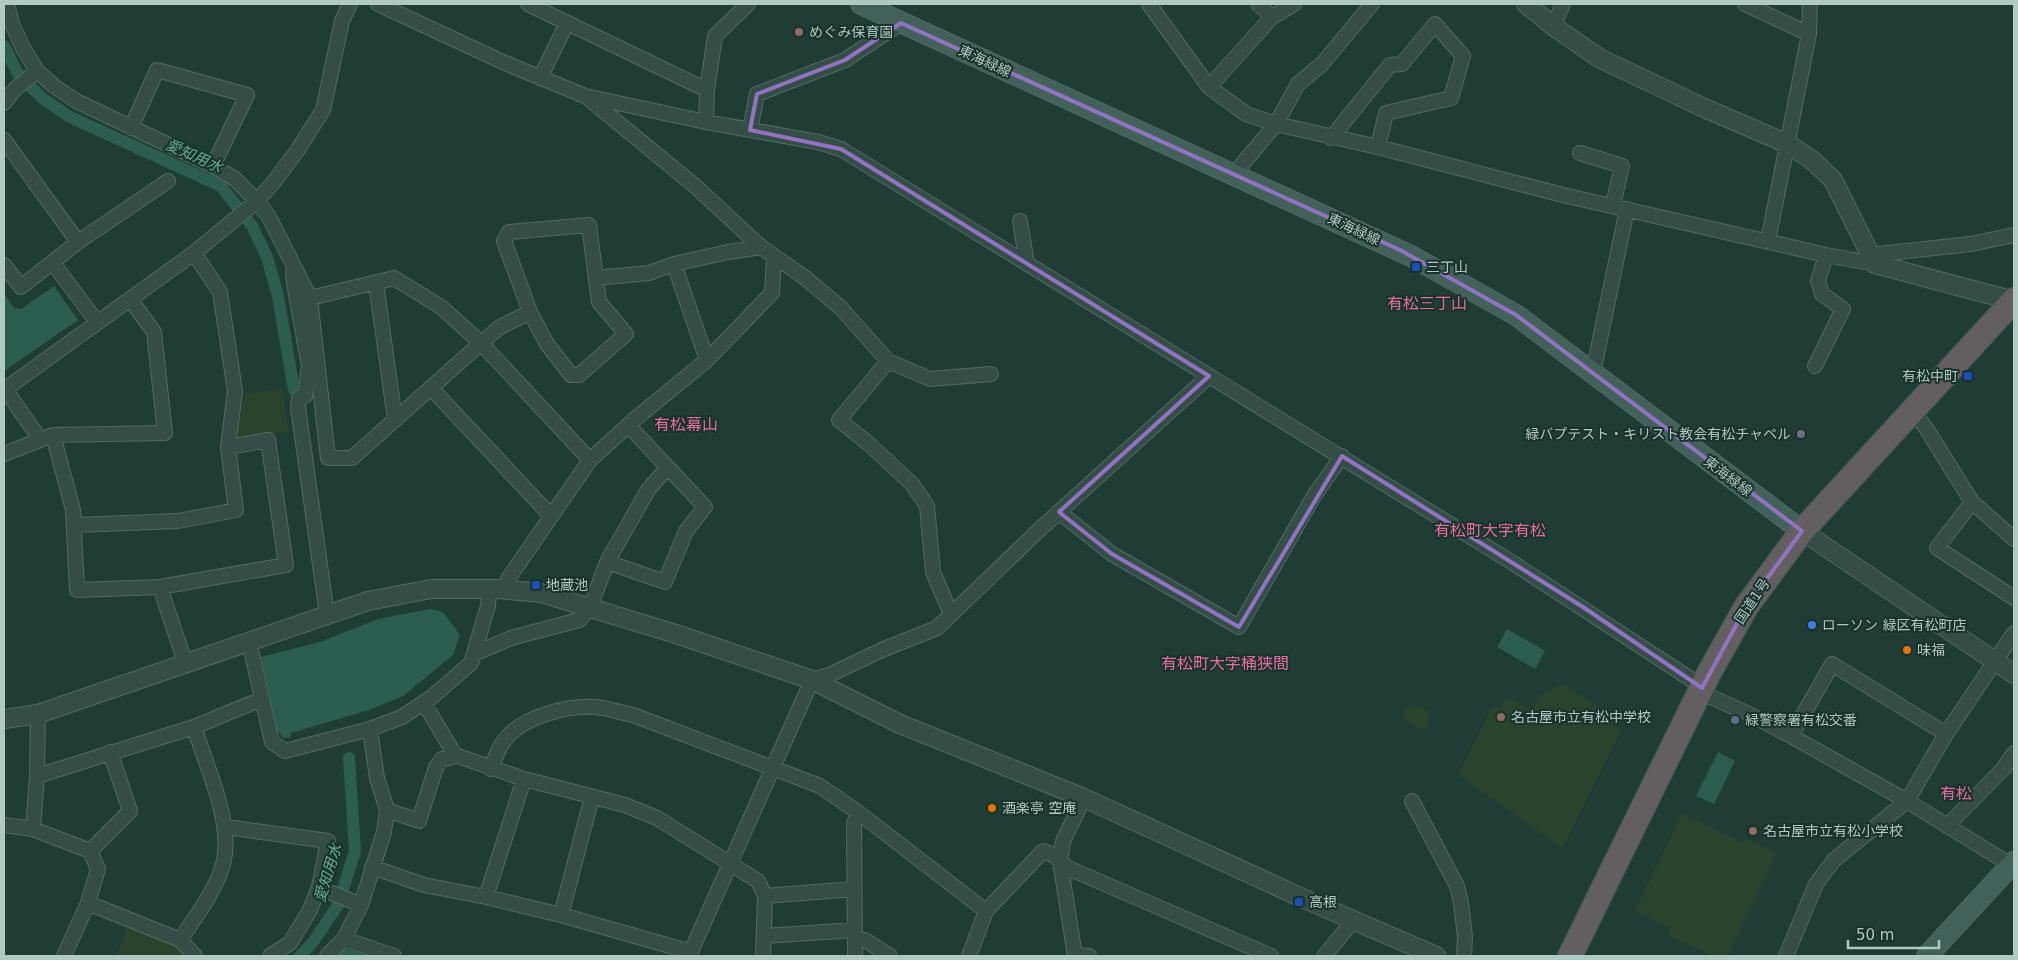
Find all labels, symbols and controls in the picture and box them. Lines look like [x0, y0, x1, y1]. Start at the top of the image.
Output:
place label: めぐみ保育園 [809, 24, 893, 40]
marker: めぐみ保育園 [793, 26, 805, 38]
street label: 東海緑線 [956, 42, 1014, 80]
water label: 愛知用水 [163, 136, 227, 177]
street label: 東海緑線 [1325, 210, 1383, 248]
place label: 三丁山 [1426, 259, 1468, 275]
marker: 三丁山 [1410, 261, 1422, 273]
district label: 有松三丁山 [1387, 294, 1467, 313]
place label: 有松中町 [1902, 368, 1958, 384]
marker: 有松中町 [1962, 370, 1974, 382]
district label: 有松幕山 [654, 415, 718, 434]
place label: 緑バプテスト・キリスト教会有松チャペル [1525, 426, 1791, 442]
marker: 緑バプテスト・キリスト教会有松チャペル [1795, 428, 1807, 440]
street label: 東海緑線 [1701, 453, 1755, 499]
district label: 有松町大字有松 [1434, 521, 1546, 540]
street label: 国道1号 [1731, 575, 1773, 627]
place label: 地蔵池 [546, 577, 588, 593]
marker: 地蔵池 [530, 579, 542, 591]
place label: ローソン 緑区有松町店 [1822, 617, 1966, 633]
marker: ローソン 緑区有松町店 [1806, 619, 1818, 631]
place label: 味福 [1917, 642, 1945, 658]
marker: 味福 [1901, 644, 1913, 656]
district label: 有松町大字桶狭間 [1161, 654, 1289, 673]
place label: 名古屋市立有松中学校 [1511, 709, 1651, 725]
marker: 名古屋市立有松中学校 [1495, 711, 1507, 723]
place label: 緑警察署有松交番 [1745, 712, 1857, 728]
marker: 緑警察署有松交番 [1729, 714, 1741, 726]
district label: 有松 [1940, 784, 1972, 803]
place label: 酒楽亭 空庵 [1002, 800, 1076, 816]
marker: 酒楽亭 空庵 [986, 802, 998, 814]
place label: 名古屋市立有松小学校 [1763, 823, 1903, 839]
marker: 名古屋市立有松小学校 [1747, 825, 1759, 837]
water label: 愛知用水 [311, 840, 346, 904]
place label: 高根 [1309, 894, 1337, 910]
marker: 高根 [1293, 896, 1305, 908]
scale bar [1848, 918, 1939, 950]
text: 50 m [1856, 926, 1894, 944]

